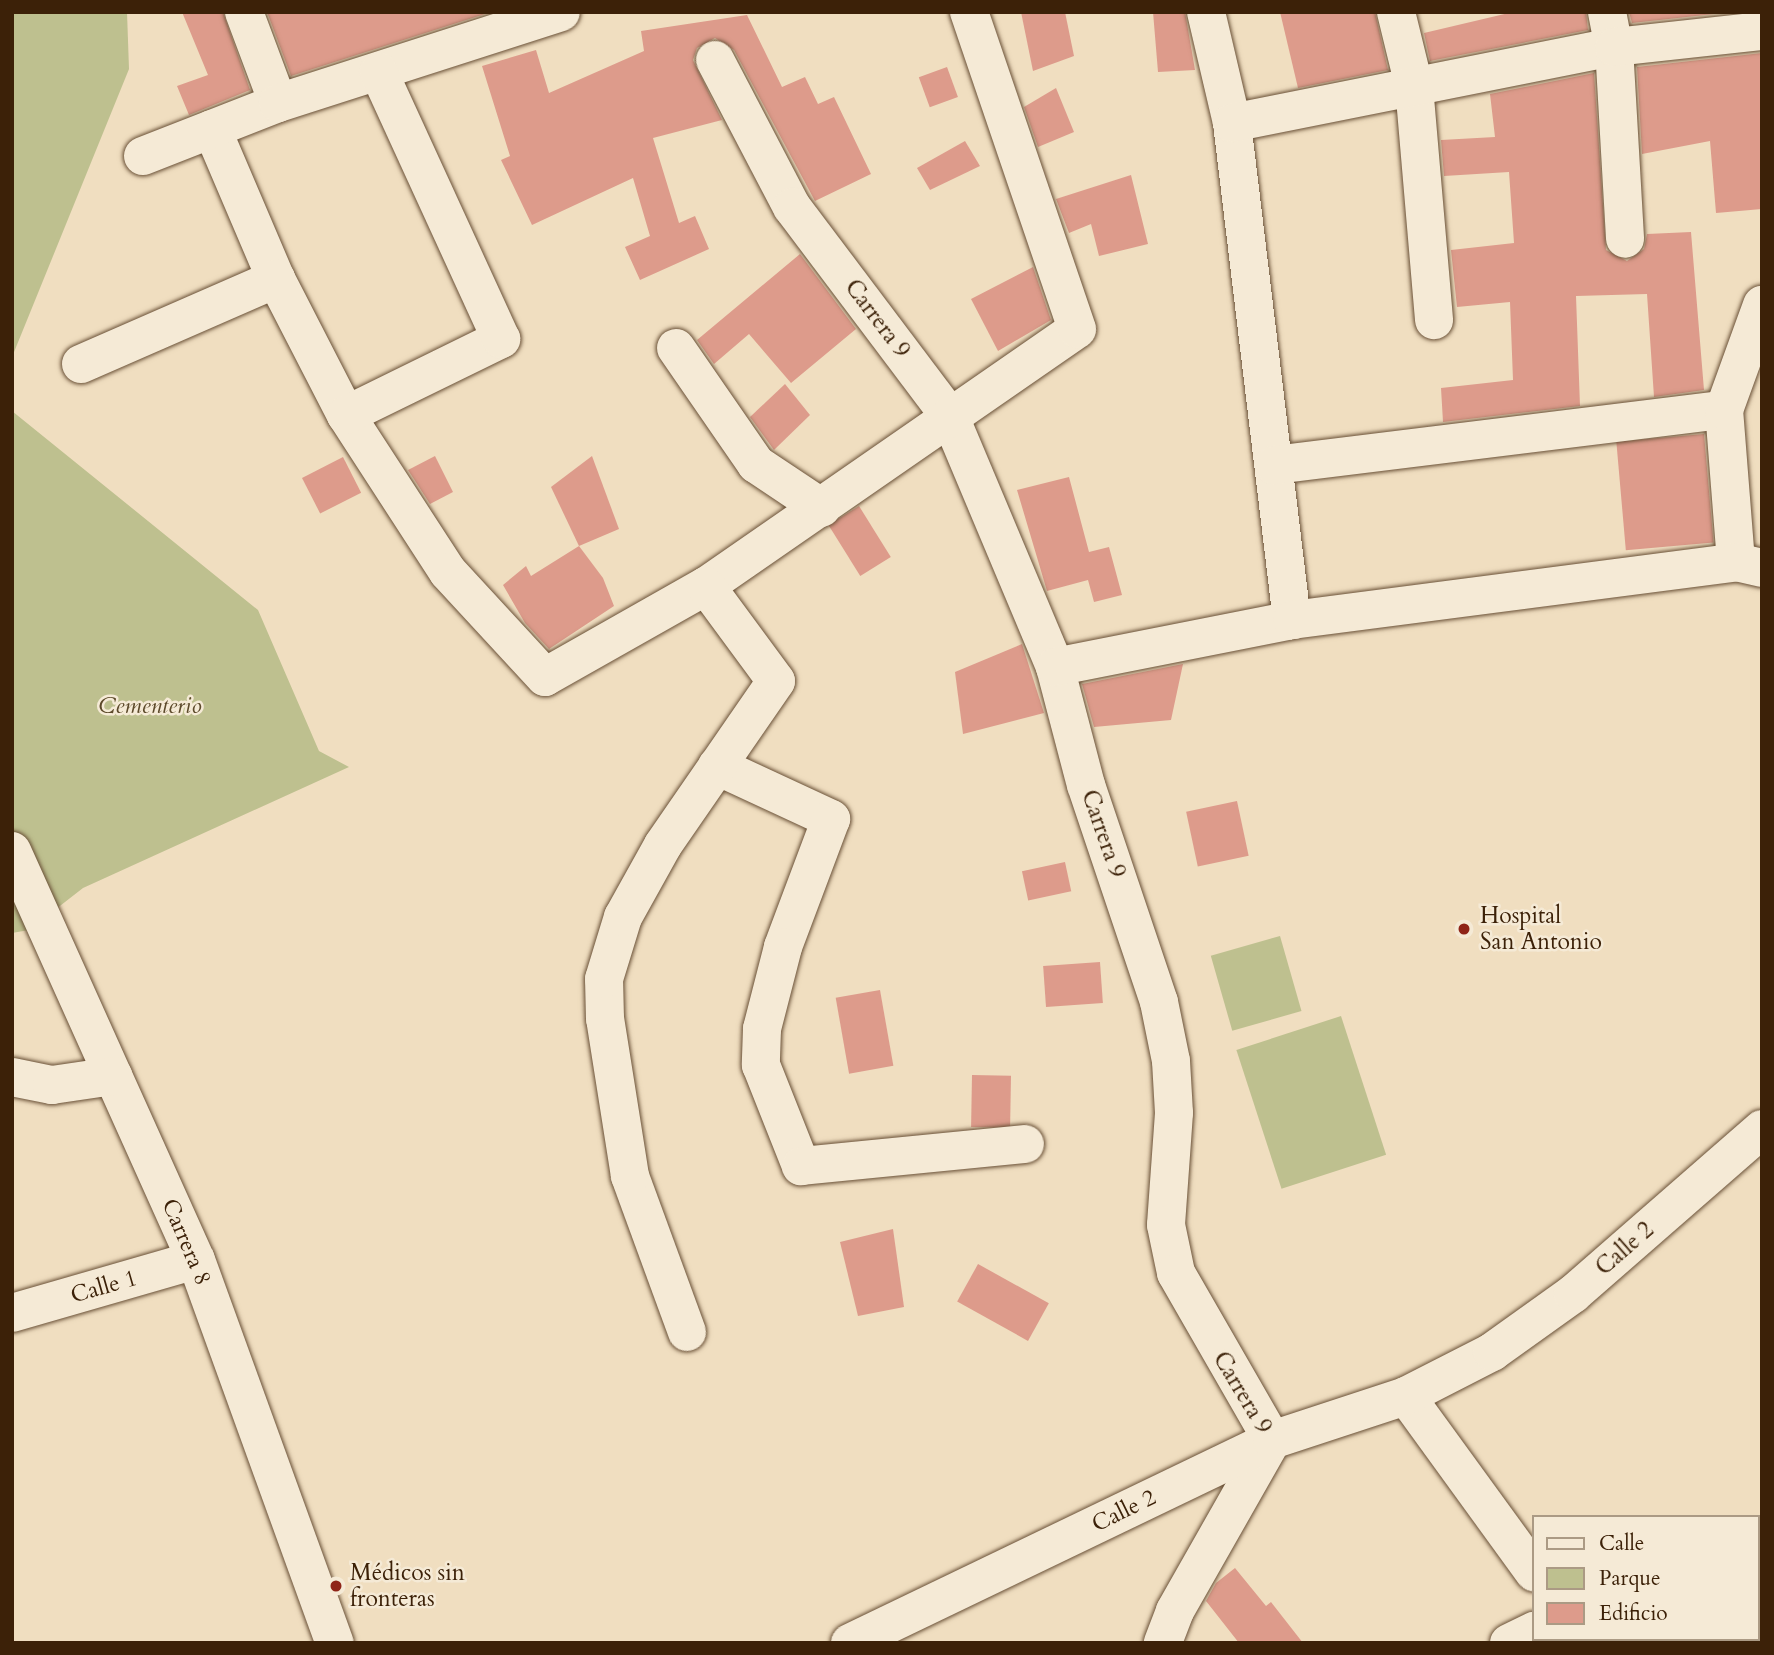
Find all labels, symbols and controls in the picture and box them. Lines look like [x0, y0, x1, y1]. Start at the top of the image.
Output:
street label: Carrera 9 [839, 274, 915, 364]
park label: Cementerio [98, 692, 202, 720]
street label: Carrera 9 [1075, 786, 1131, 882]
place label: Hospital San Antonio [1480, 902, 1602, 956]
marker: Hospital San Antonio [1454, 919, 1474, 939]
street label: Carrera 8 [156, 1195, 216, 1289]
street label: Calle 2 [1590, 1216, 1660, 1282]
street label: Calle 1 [68, 1264, 140, 1310]
street label: Carrera 9 [1207, 1347, 1277, 1439]
street label: Calle 2 [1088, 1484, 1160, 1538]
legend [1532, 1515, 1760, 1641]
text: Calle [1599, 1529, 1644, 1558]
place label: Médicos sin fronteras [350, 1559, 465, 1613]
text: Parque [1599, 1564, 1660, 1593]
marker: Médicos sin fronteras [328, 1578, 344, 1594]
text: Edificio [1599, 1599, 1668, 1628]

